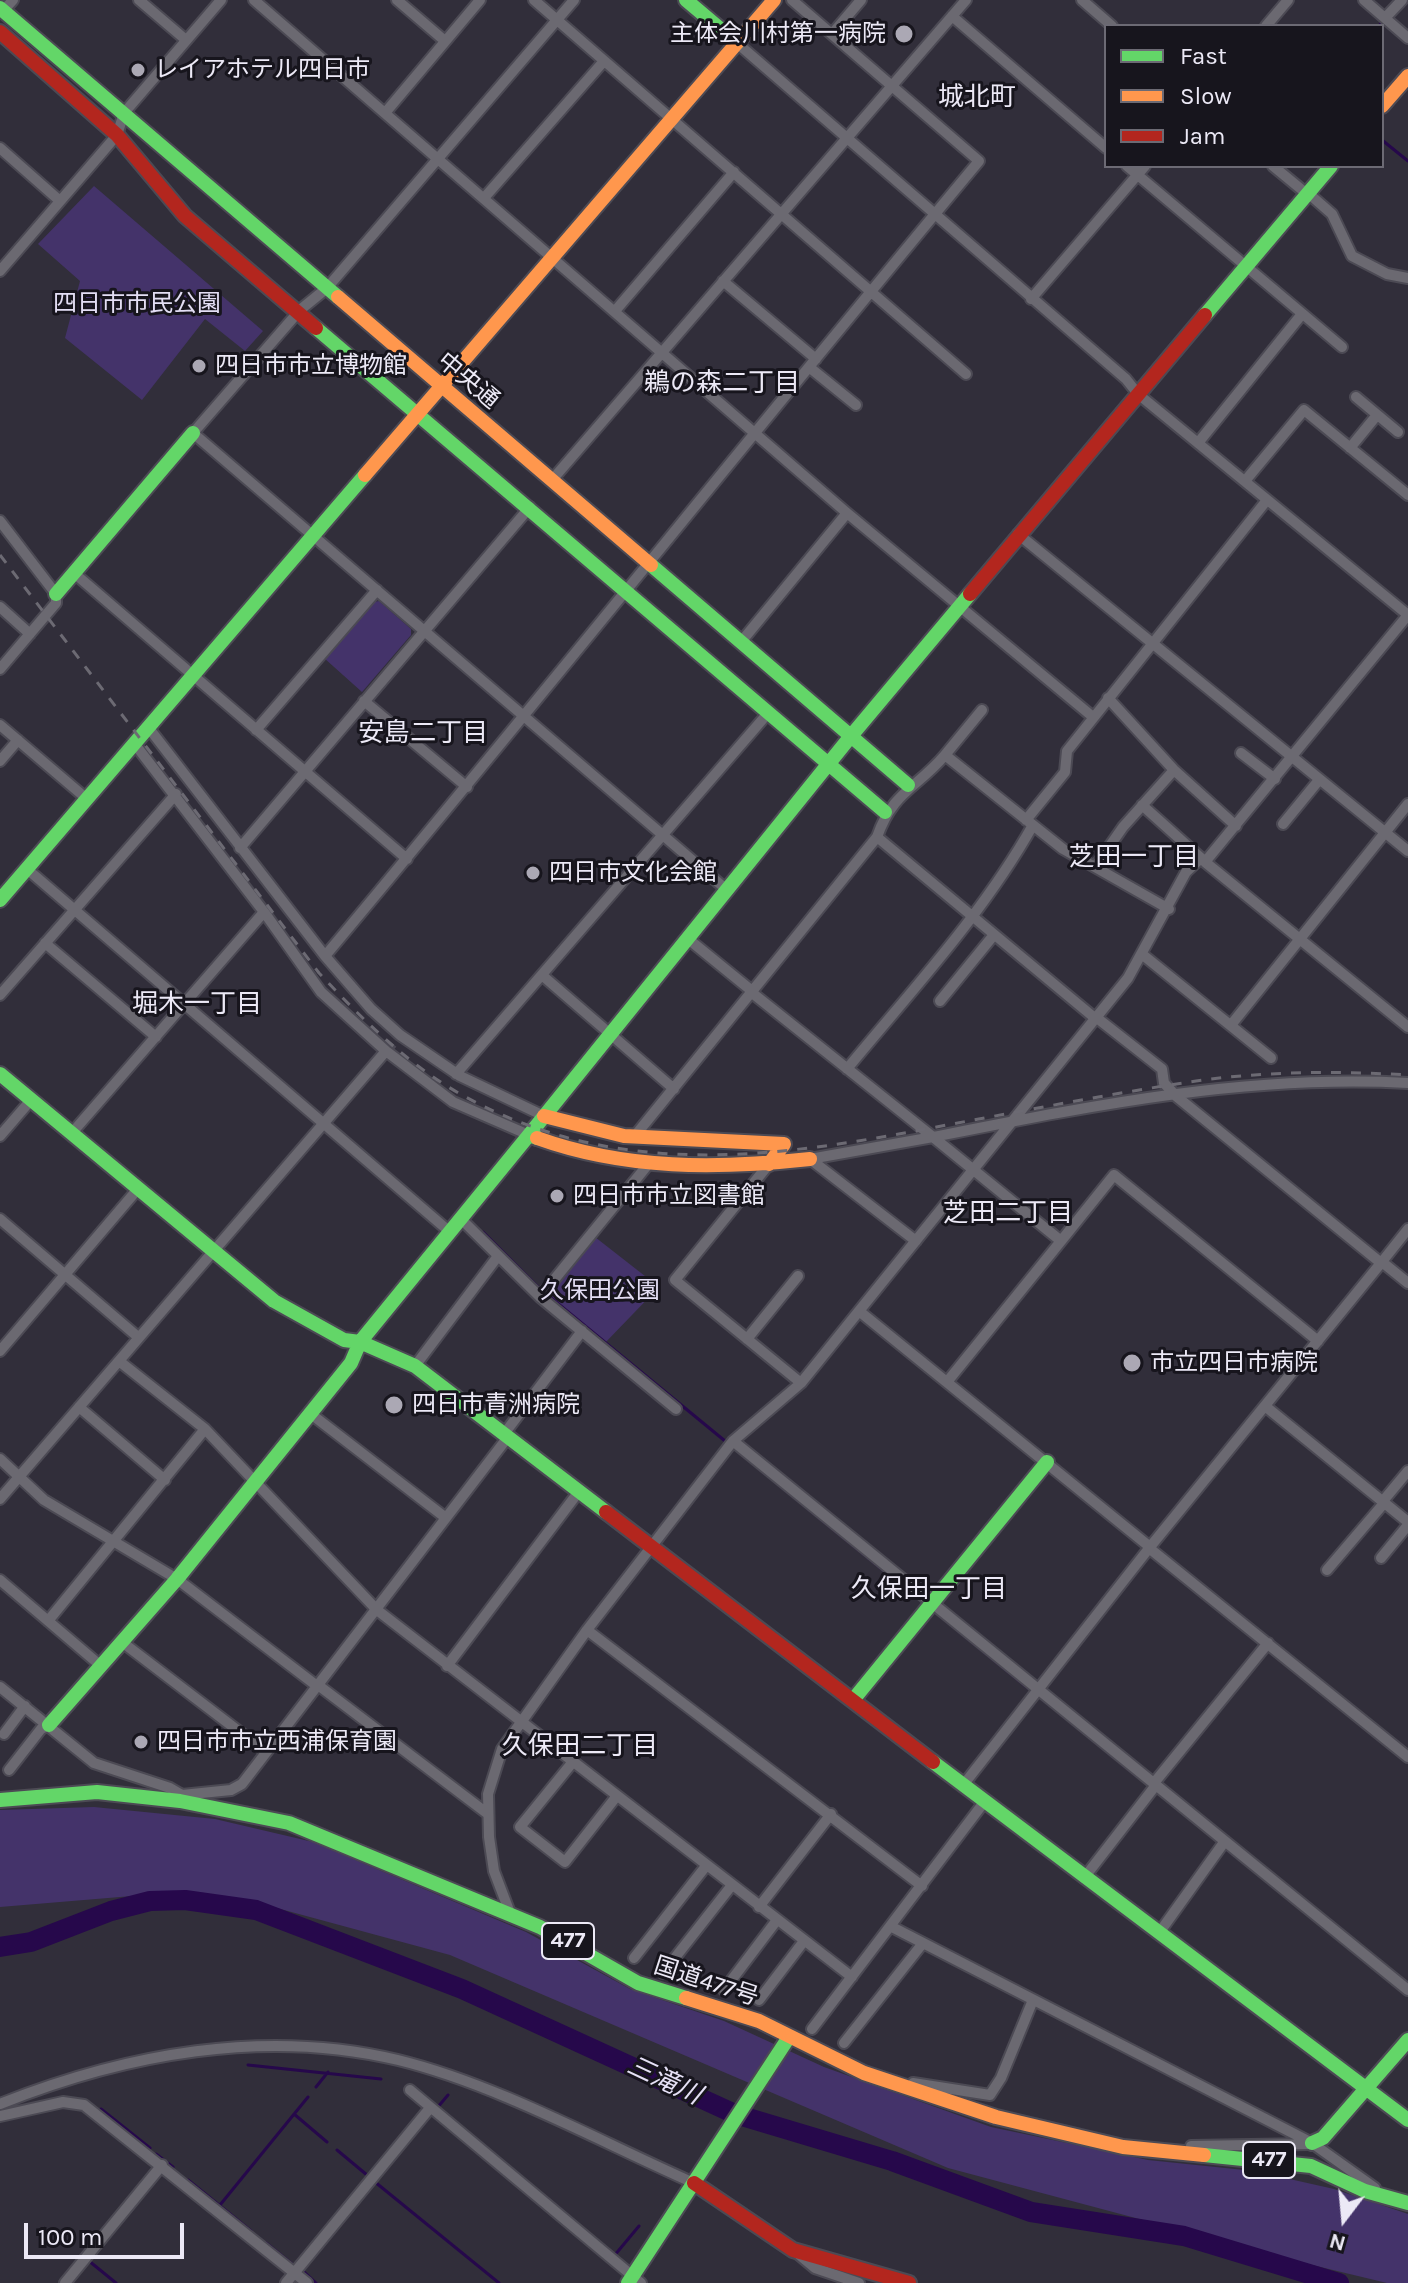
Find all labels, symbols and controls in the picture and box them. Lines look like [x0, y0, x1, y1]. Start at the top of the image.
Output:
place label: 主体会川村第一病院 [670, 20, 886, 48]
marker: 主体会川村第一病院 [893, 23, 915, 45]
legend [1104, 24, 1384, 168]
text: Fast [1180, 42, 1227, 70]
place label: レイアホテル四日市 [154, 56, 370, 84]
marker: レイアホテル四日市 [129, 61, 147, 79]
district label: 城北町 [938, 82, 1016, 114]
text: Slow [1180, 82, 1232, 110]
text: Jam [1180, 122, 1225, 150]
park label: 四日市市民公園 [53, 290, 221, 318]
street label: 中央通 [431, 347, 505, 415]
place label: 四日市市立博物館 [215, 352, 407, 380]
marker: 四日市市立博物館 [190, 357, 208, 375]
district label: 鵜の森二丁目 [644, 368, 800, 400]
district label: 安島二丁目 [358, 718, 488, 750]
district label: 芝田一丁目 [1069, 842, 1199, 874]
place label: 四日市文化会館 [549, 859, 717, 887]
marker: 四日市文化会館 [524, 864, 542, 882]
district label: 堀木一丁目 [132, 989, 262, 1021]
place label: 四日市市立図書館 [573, 1182, 765, 1210]
marker: 四日市市立図書館 [548, 1187, 566, 1205]
district label: 芝田二丁目 [943, 1198, 1073, 1230]
park label: 久保田公園 [540, 1277, 660, 1305]
place label: 市立四日市病院 [1150, 1349, 1318, 1377]
marker: 市立四日市病院 [1121, 1352, 1143, 1374]
place label: 四日市青洲病院 [412, 1391, 580, 1419]
marker: 四日市青洲病院 [383, 1394, 405, 1416]
district label: 久保田一丁目 [851, 1574, 1007, 1606]
place label: 四日市市立西浦保育園 [157, 1728, 397, 1756]
district label: 久保田二丁目 [502, 1731, 658, 1763]
marker: 四日市市立西浦保育園 [132, 1733, 150, 1751]
road number: 477 [542, 1923, 594, 1959]
street label: 国道477号 [650, 1952, 762, 2012]
water label: 三滝川 [622, 2050, 706, 2112]
road number: 477 [1243, 2142, 1295, 2178]
north arrow [1304, 2179, 1384, 2259]
scale bar [28, 2207, 188, 2257]
text: 100 m [38, 2223, 103, 2251]
text: N [1326, 2227, 1349, 2257]

